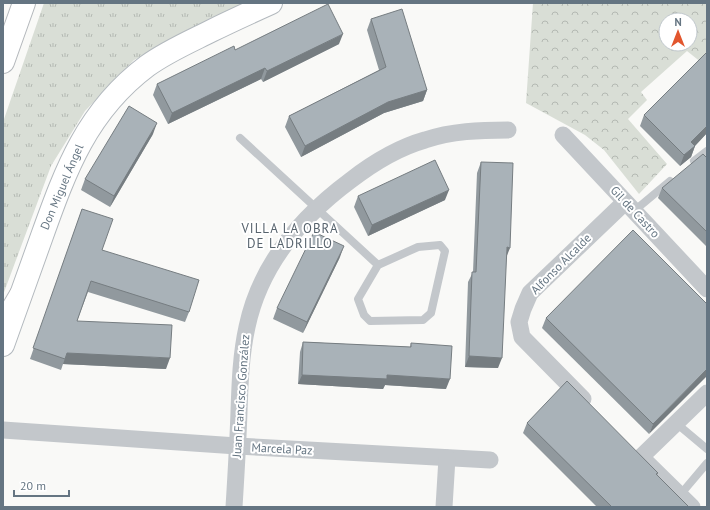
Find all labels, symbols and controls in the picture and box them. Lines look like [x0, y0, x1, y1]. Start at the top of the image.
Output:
north arrow [658, 12, 698, 52]
text: N [674, 15, 682, 29]
street label: Don Miguel Ángel [37, 141, 87, 232]
street label: Gil de Castro [608, 183, 663, 241]
district label: VILLA LA OBRA DE LADRILLO [240, 220, 339, 252]
street label: Alfonso Alcalde [527, 230, 594, 297]
street label: Juan Francisco González [229, 334, 252, 459]
street label: Marcela Paz [251, 439, 313, 458]
scale bar [14, 472, 69, 498]
text: 20 m [20, 478, 46, 493]

